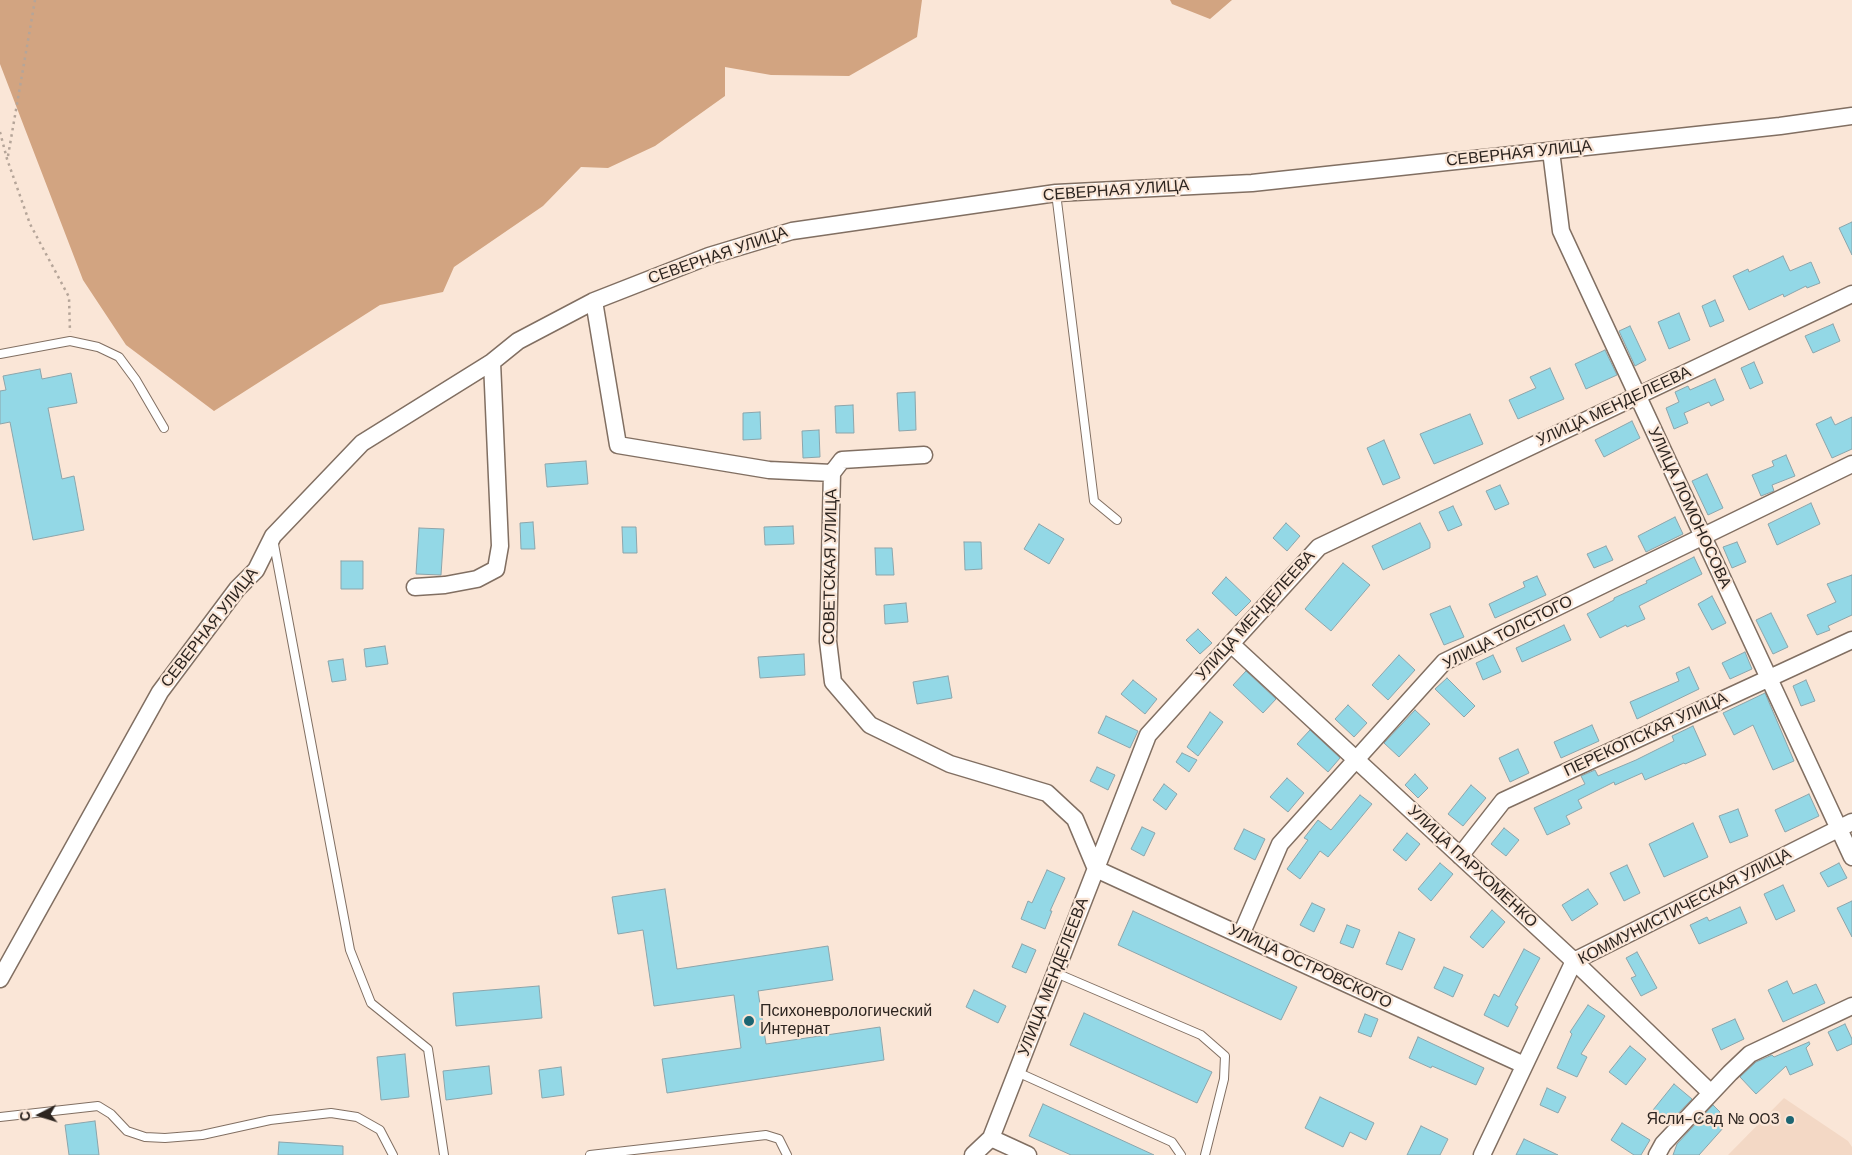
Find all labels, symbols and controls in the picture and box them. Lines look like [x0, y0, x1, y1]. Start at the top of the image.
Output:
street label: СЕВЕРНАЯ УЛИЦА [1445, 137, 1593, 171]
street label: СЕВЕРНАЯ УЛИЦА [1042, 176, 1190, 206]
street label: СЕВЕРНАЯ УЛИЦА [646, 223, 790, 289]
street label: УЛИЦА МЕНДЕЛЕЕВА [1534, 363, 1694, 451]
street label: УЛИЦА ЛОМОНОСОВА [1643, 424, 1735, 592]
street label: СОВЕТСКАЯ УЛИЦА [820, 489, 842, 645]
street label: УЛИЦА МЕНДЕЛЕЕВА [1193, 547, 1319, 685]
street label: СЕВЕРНАЯ УЛИЦА [157, 564, 263, 692]
street label: УЛИЦА ТОЛСТОГО [1440, 592, 1576, 674]
street label: ПЕРЕКОПСКАЯ УЛИЦА [1561, 689, 1731, 781]
street label: УЛИЦА ПАРХОМЕНКО [1403, 802, 1541, 932]
street label: КОММУНИСТИЧЕСКАЯ УЛИЦА [1575, 845, 1795, 969]
street label: УЛИЦА МЕНДЕЛЕЕВА [1015, 895, 1093, 1059]
street label: УЛИЦА ОСТРОВСКОГО [1225, 921, 1395, 1013]
place label: Психоневрологический Интернат [760, 1002, 932, 1040]
marker: Психоневрологический Интернат [742, 1014, 756, 1028]
north arrow [15, 1090, 65, 1140]
text: С [16, 1110, 34, 1122]
place label: Ясли-Сад № 003 [1647, 1110, 1780, 1130]
marker: Ясли-Сад № 003 [1784, 1114, 1796, 1126]

